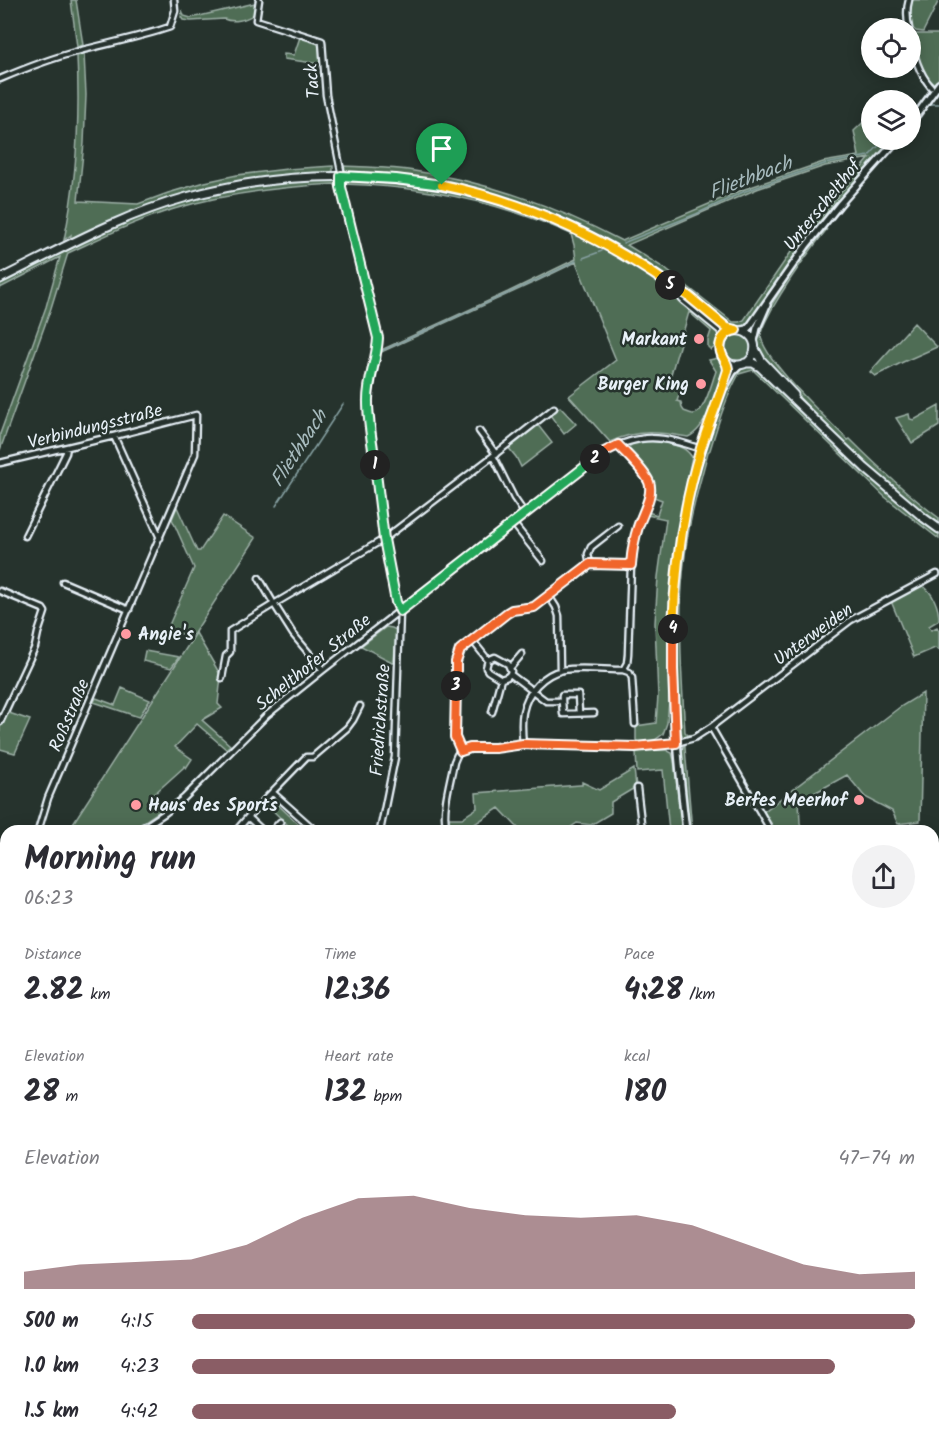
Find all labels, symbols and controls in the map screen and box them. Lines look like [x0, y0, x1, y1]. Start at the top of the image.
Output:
map controls [861, 18, 921, 150]
button: locate [861, 18, 921, 78]
street label: Tack [297, 62, 329, 99]
button: layers [861, 90, 921, 150]
pin [416, 123, 467, 185]
icon: arrive [425, 132, 458, 165]
water label: Fliethbach [704, 148, 799, 209]
street label: Unterschelthof [777, 152, 871, 258]
pin: 5 [655, 270, 685, 300]
text: 5 [666, 272, 674, 297]
place label: Markant [622, 326, 688, 355]
marker: Markant [692, 332, 706, 346]
place label: Burger King [597, 371, 689, 400]
marker: Burger King [694, 377, 708, 391]
street label: Verbindungsstraße [25, 397, 166, 458]
water label: Fliethbach [263, 402, 338, 494]
pin: 2 [580, 444, 610, 474]
text: 2 [590, 446, 600, 471]
pin: 1 [360, 450, 390, 480]
text: 1 [373, 452, 377, 477]
street label: Unterweiden [768, 596, 860, 674]
street label: Schelthofer Straße [250, 607, 378, 719]
pin: 4 [658, 614, 688, 644]
text: 4 [669, 616, 677, 641]
place label: Angie's [138, 621, 194, 650]
marker: Angie's [119, 627, 133, 641]
street label: Friedrichstraße [363, 663, 400, 777]
pin: 3 [441, 671, 471, 701]
text: 3 [452, 673, 460, 698]
street label: Roßstraße [42, 675, 99, 757]
place label: Berfes Meerhof [725, 787, 849, 816]
place label: Haus des Sports [148, 792, 278, 821]
marker: Berfes Meerhof [852, 793, 866, 807]
marker: Haus des Sports [129, 798, 143, 812]
text: Morning run [24, 834, 196, 887]
button: share [852, 845, 915, 908]
text: 06:23 [24, 883, 73, 915]
text: Distance [24, 942, 82, 967]
text: Time [324, 942, 356, 967]
text: Pace [624, 942, 655, 967]
text: 2.82 [24, 967, 84, 1015]
text: 12:36 [324, 967, 391, 1015]
text: 4:28 [624, 967, 683, 1015]
text: km [84, 982, 110, 1007]
text: /km [683, 982, 715, 1007]
text: Elevation [24, 1044, 85, 1069]
text: Heart rate [324, 1044, 394, 1069]
text: kcal [624, 1044, 650, 1069]
text: 28 [24, 1069, 59, 1117]
text: 132 [324, 1069, 367, 1117]
text: 180 [624, 1069, 666, 1117]
text: m [59, 1084, 78, 1109]
text: bpm [367, 1084, 402, 1109]
text: Elevation [24, 1143, 100, 1175]
text: 47–74 m [838, 1143, 915, 1175]
text: 500 m [24, 1306, 79, 1338]
text: 4:15 [120, 1306, 153, 1338]
text: 1.0 km [24, 1351, 79, 1383]
text: 4:23 [120, 1351, 159, 1383]
text: 1.5 km [24, 1396, 79, 1428]
text: 4:42 [120, 1396, 159, 1428]

